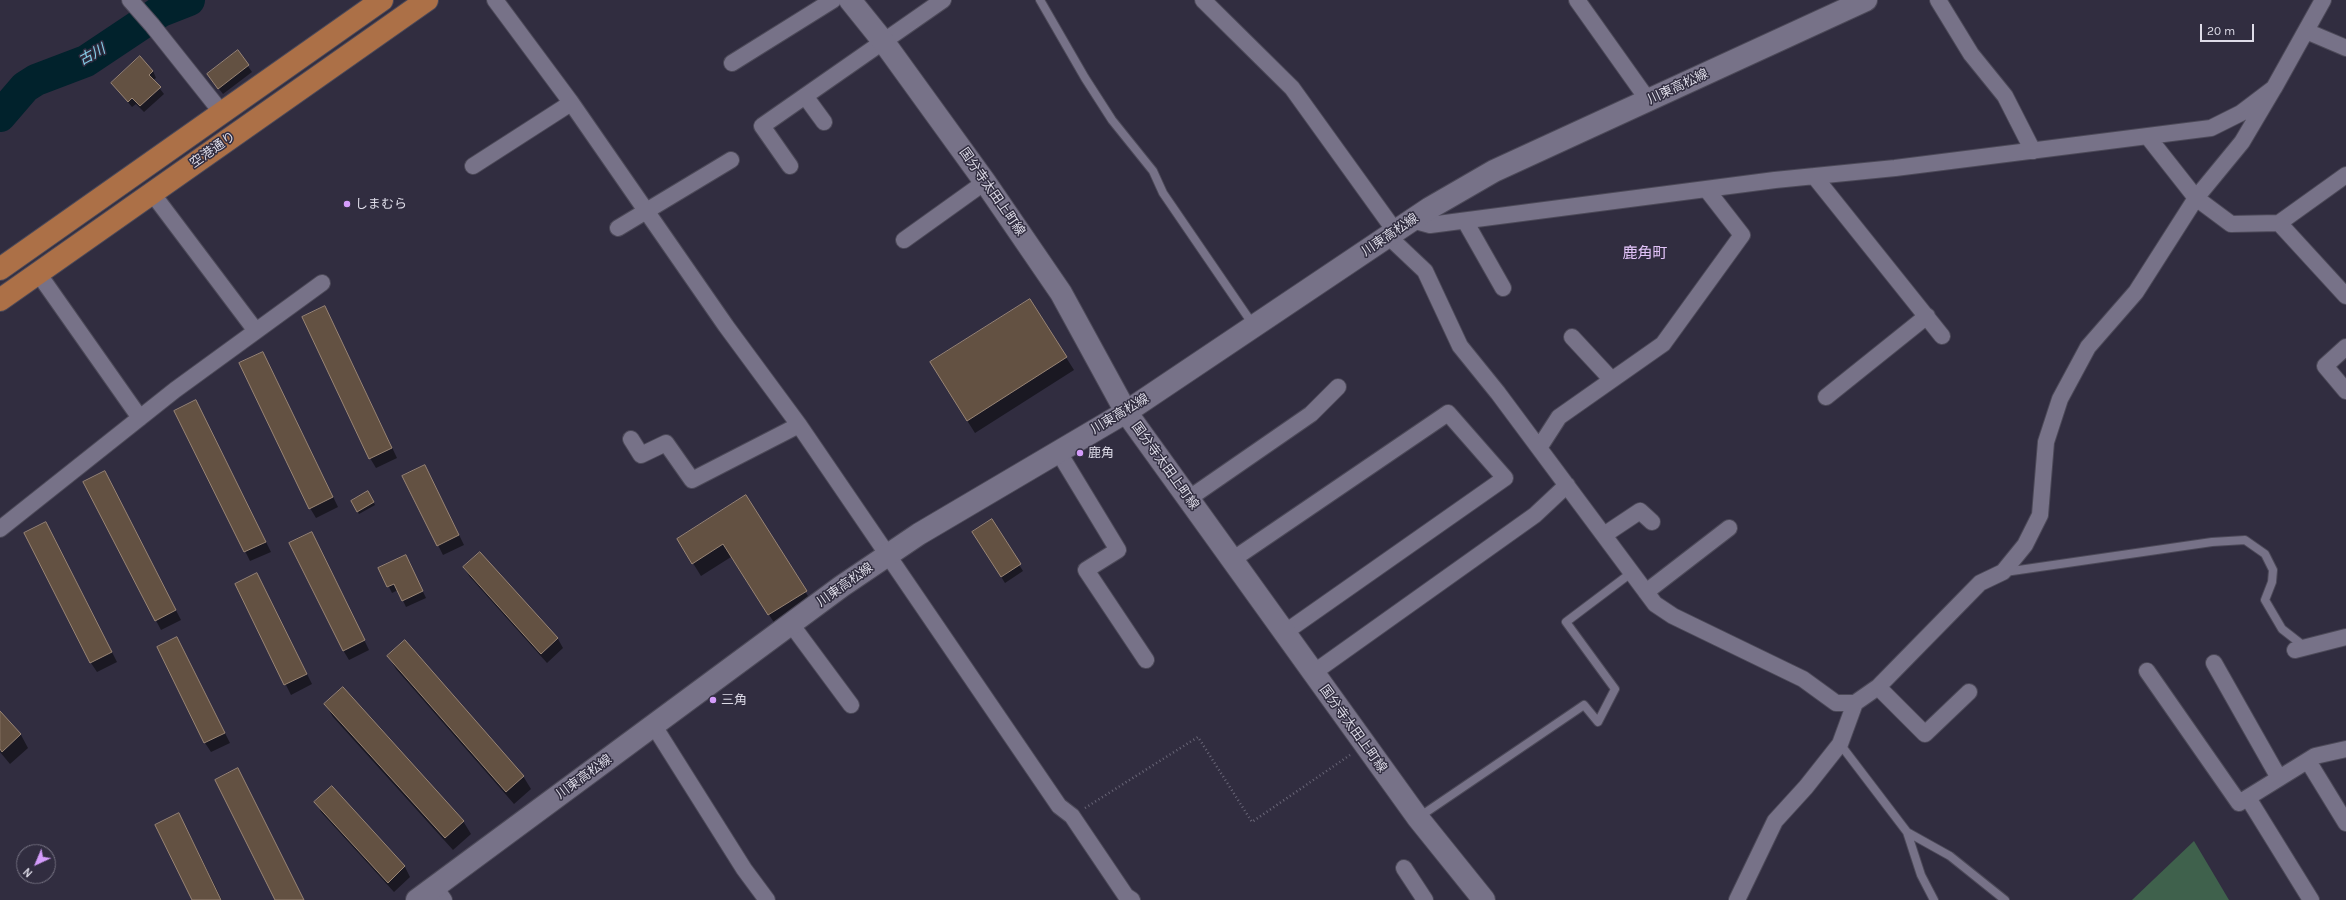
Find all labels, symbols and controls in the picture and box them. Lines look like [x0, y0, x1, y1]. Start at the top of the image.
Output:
scale bar [2202, 16, 2256, 42]
text: 20 m [2207, 24, 2235, 38]
water label: 古川 [76, 41, 108, 69]
street label: 川東高松線 [1645, 66, 1711, 108]
street label: 空港通り [187, 129, 239, 171]
street label: 国分寺太田上町線 [956, 145, 1028, 239]
place label: しまむら [355, 196, 407, 212]
marker: しまむら [342, 199, 352, 209]
street label: 川東高松線 [1359, 210, 1421, 260]
district label: 鹿角町 [1623, 245, 1667, 263]
street label: 川東高松線 [1088, 391, 1152, 437]
street label: 国分寺太田上町線 [1128, 419, 1202, 513]
place label: 鹿角 [1088, 445, 1114, 461]
marker: 鹿角 [1075, 448, 1085, 458]
street label: 川東高松線 [814, 560, 876, 610]
street label: 国分寺太田上町線 [1316, 682, 1390, 776]
place label: 三角 [721, 692, 747, 708]
marker: 三角 [708, 695, 718, 705]
street label: 川東高松線 [553, 752, 615, 802]
north arrow [16, 844, 56, 884]
text: N [21, 865, 35, 880]

